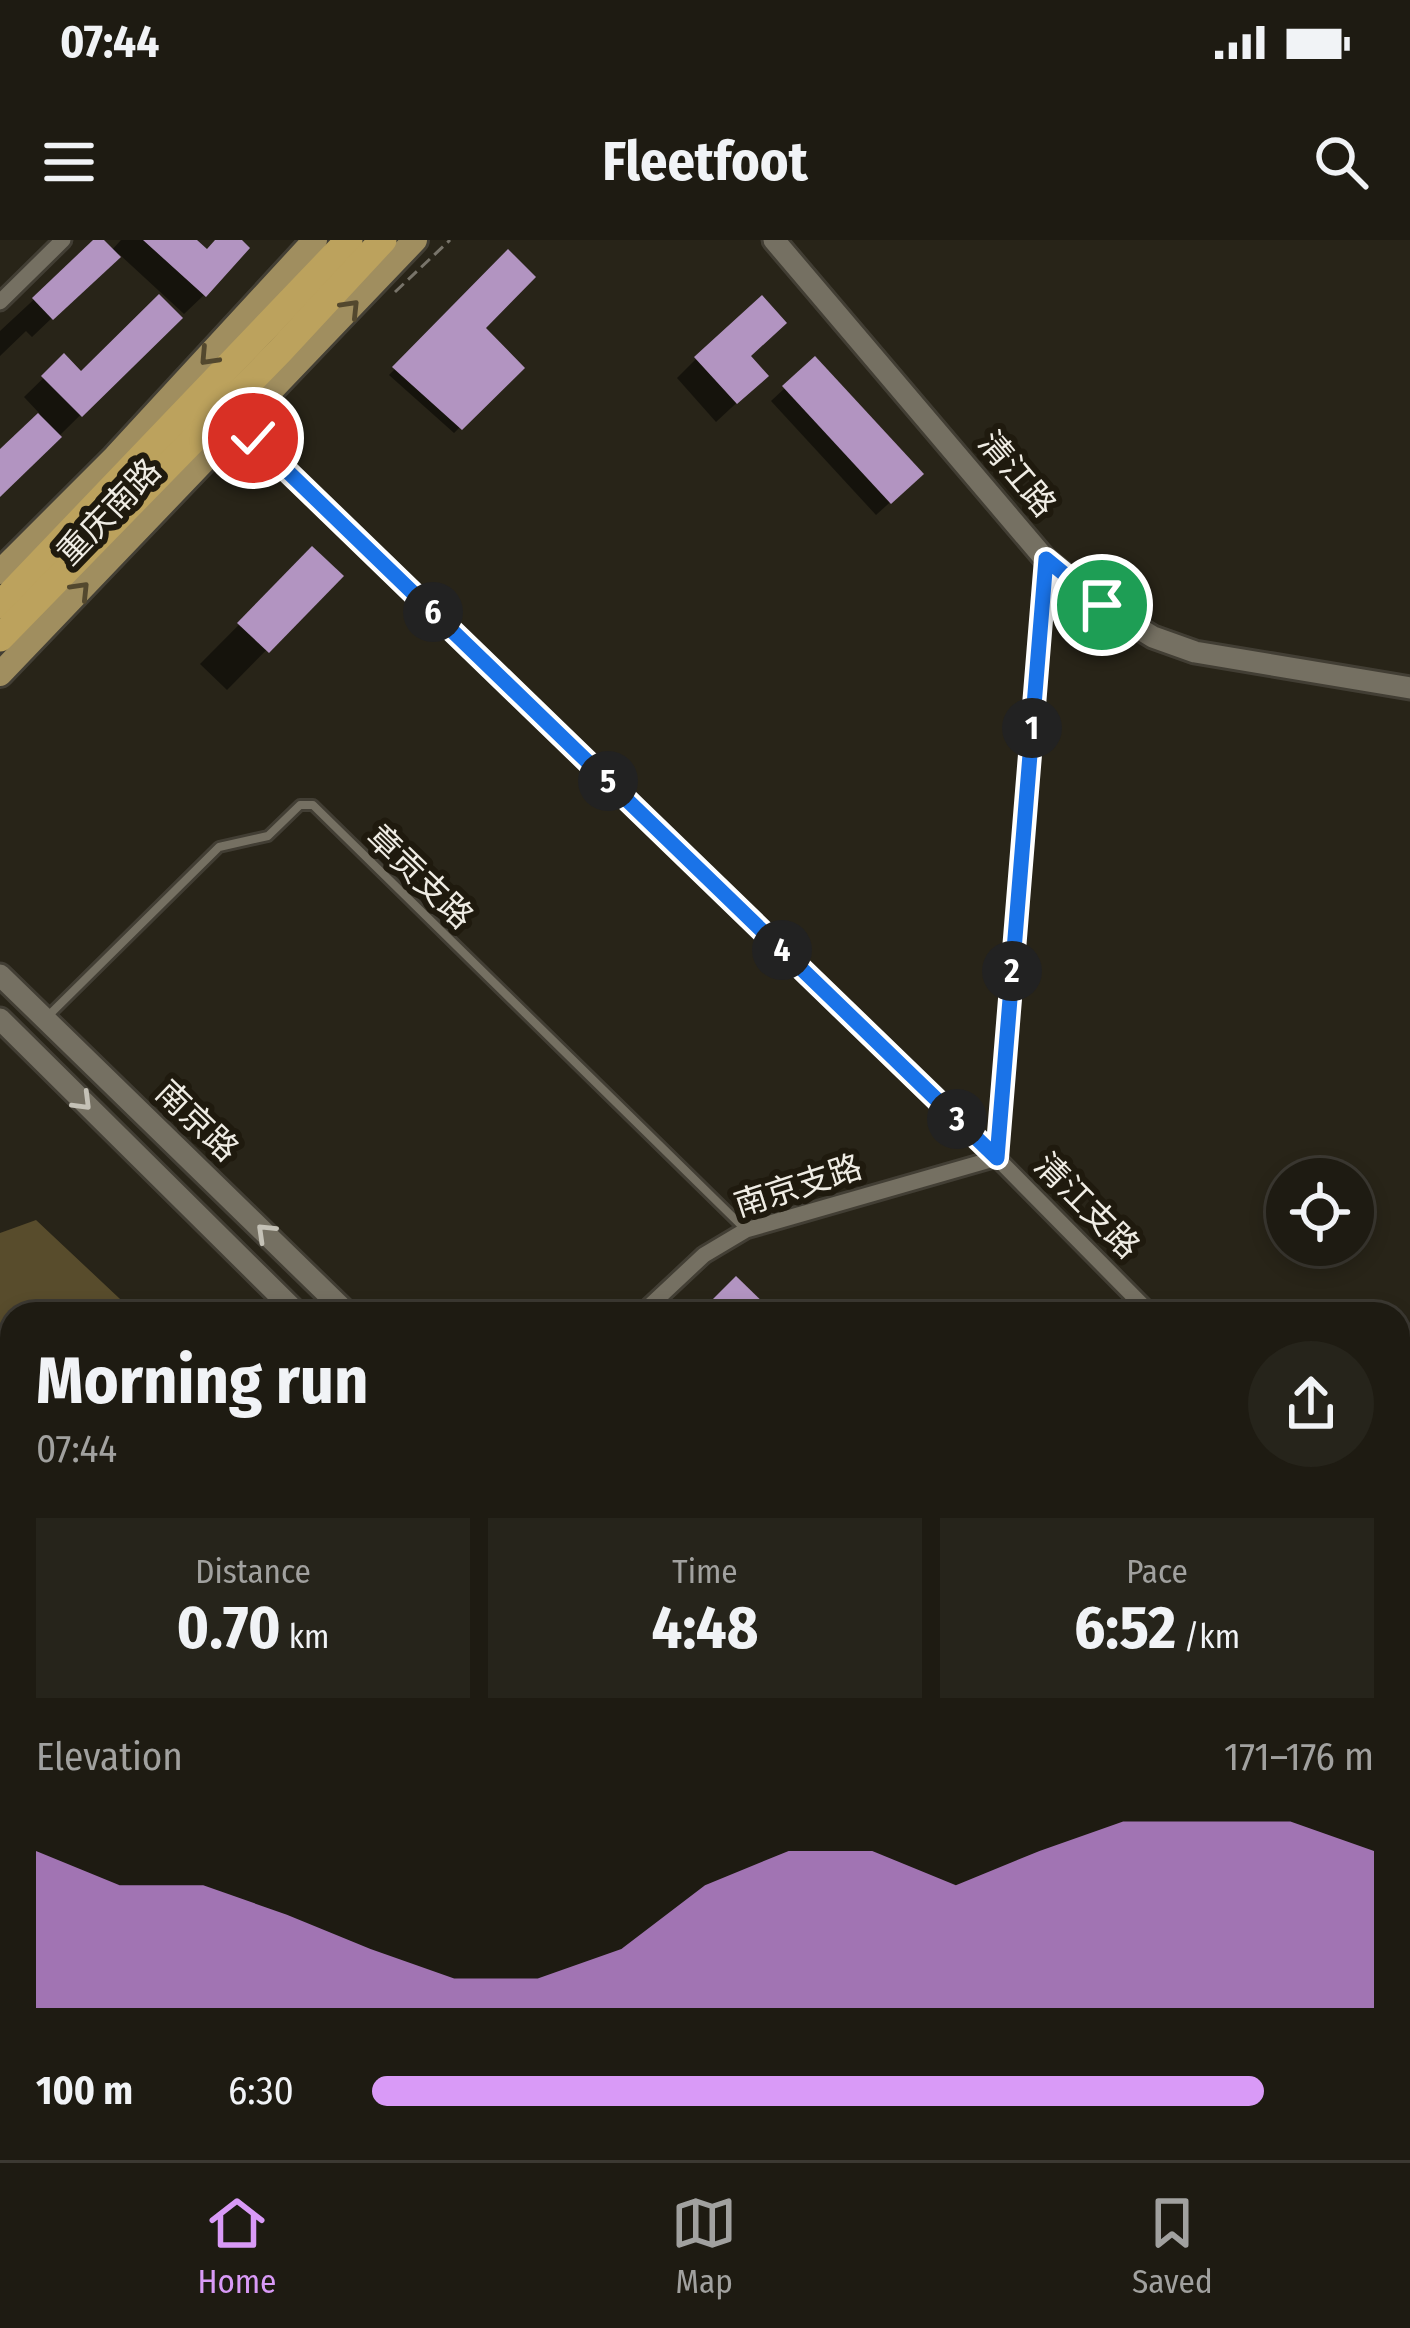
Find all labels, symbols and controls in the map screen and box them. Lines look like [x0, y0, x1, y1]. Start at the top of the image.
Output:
text: 07:44 [60, 15, 159, 69]
icon: menu [36, 129, 102, 195]
icon: search [1308, 129, 1374, 195]
text: Fleetfoot [602, 130, 808, 194]
one-way arrow [336, 300, 358, 322]
one-way arrow [201, 344, 222, 365]
pin [202, 387, 304, 489]
icon: check [220, 405, 286, 471]
street label: 清江路 [970, 423, 1064, 525]
street label: 重庆南路 [49, 451, 169, 573]
pin [1051, 554, 1153, 656]
icon: arrive [1069, 572, 1135, 638]
one-way arrow [67, 582, 89, 604]
pin: 6 [403, 582, 463, 642]
text: 6 [424, 592, 442, 632]
pin: 1 [1002, 698, 1062, 758]
text: 1 [1025, 708, 1039, 748]
pin: 5 [578, 751, 638, 811]
text: 5 [600, 761, 616, 801]
street label: 章贡支路 [359, 817, 481, 937]
pin: 4 [752, 920, 812, 980]
text: 4 [774, 930, 790, 970]
pin: 2 [982, 941, 1042, 1001]
text: 2 [1004, 951, 1020, 991]
street label: 南京路 [147, 1072, 247, 1170]
one-way arrow [69, 1087, 91, 1109]
pin: 3 [927, 1089, 987, 1149]
text: 3 [949, 1099, 965, 1139]
street label: 清江支路 [1026, 1145, 1148, 1267]
street label: 南京支路 [729, 1147, 867, 1225]
map controls [1266, 1158, 1374, 1266]
button: locate [1266, 1158, 1374, 1266]
one-way arrow [257, 1225, 279, 1247]
text: Morning run [36, 1341, 369, 1420]
button: share [1248, 1341, 1374, 1467]
text: 07:44 [36, 1426, 117, 1472]
text: Distance [195, 1552, 311, 1592]
text: Time [672, 1552, 738, 1592]
text: Pace [1126, 1552, 1188, 1592]
text: 0.70 [177, 1592, 281, 1664]
text: 4:48 [652, 1592, 758, 1664]
text: 6:52 [1074, 1592, 1176, 1664]
text: km [281, 1617, 329, 1657]
text: /km [1176, 1617, 1240, 1657]
text: Elevation [36, 1734, 183, 1780]
text: 171–176 m [1224, 1734, 1374, 1780]
text: 100 m [36, 2068, 133, 2114]
text: 6:30 [228, 2068, 294, 2114]
tab: Home [197, 2190, 276, 2302]
tab: Map [671, 2190, 737, 2302]
tab: Saved [1132, 2190, 1213, 2302]

